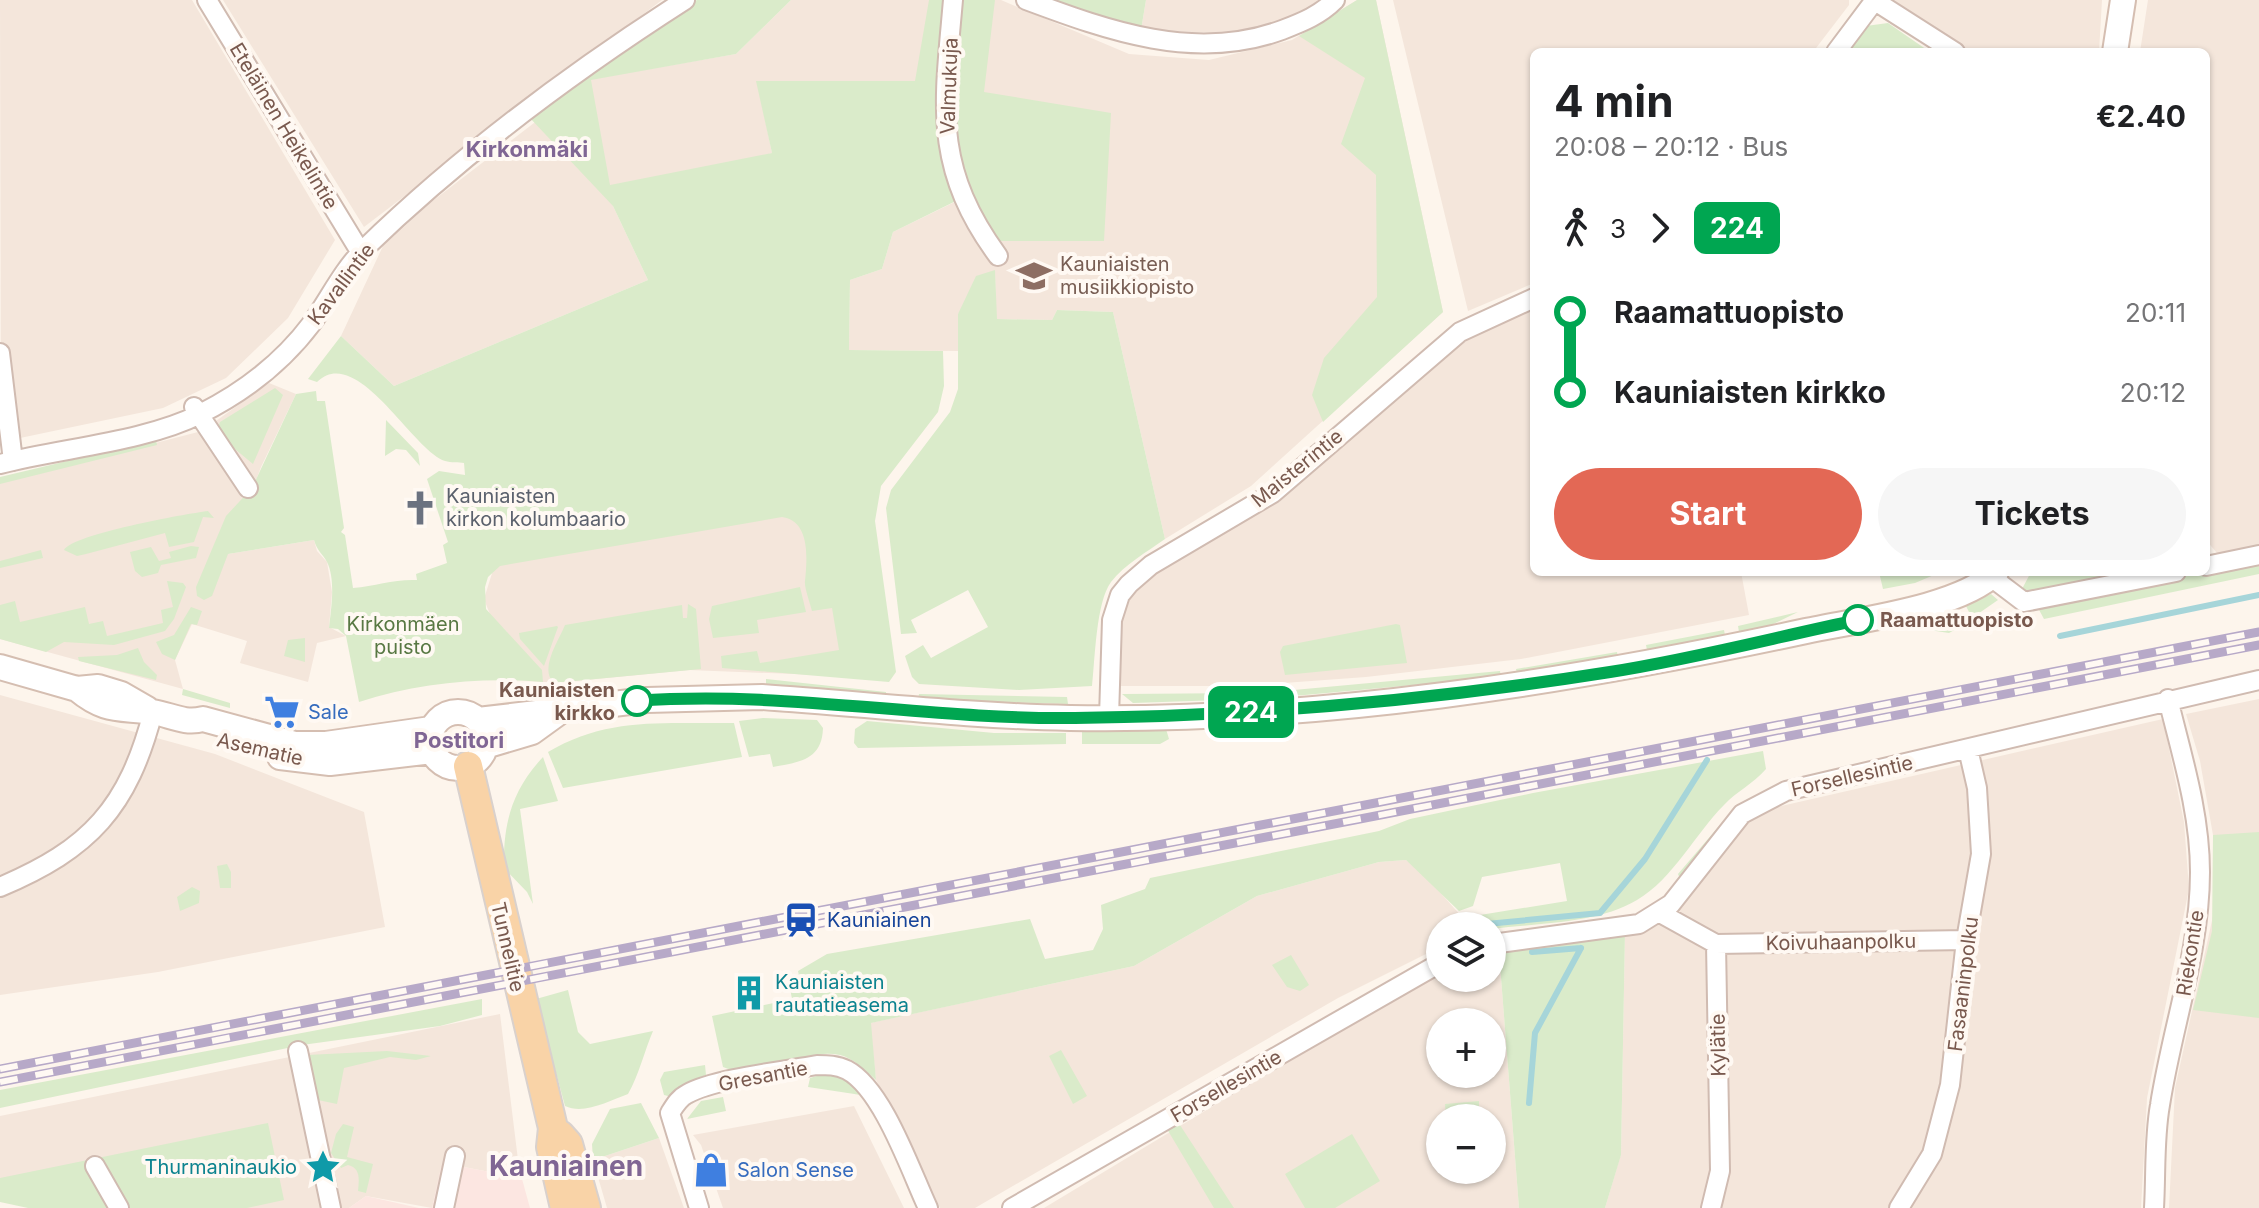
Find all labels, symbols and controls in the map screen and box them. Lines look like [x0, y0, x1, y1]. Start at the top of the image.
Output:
street label: Valmukuja [935, 37, 963, 135]
street label: Eteläinen Heikelintie [225, 38, 343, 214]
text: 4 min [1554, 74, 1674, 128]
text: €2.40 [2096, 98, 2186, 134]
text: 20:08 – 20:12 · Bus [1554, 131, 1788, 162]
district label: Kirkonmäki [466, 136, 588, 162]
icon: walk [1554, 206, 1598, 250]
icon: forward [1638, 206, 1682, 250]
text: 224 [1710, 211, 1764, 245]
text: 3 [1610, 213, 1626, 244]
street label: Kavallintie [302, 238, 380, 330]
place label: Kauniaisten musiikkiopisto [1060, 252, 1194, 299]
school or university icon: Kauniaisten musiikkiopisto [1015, 257, 1053, 295]
text: Raamattuopisto [1614, 294, 1844, 330]
text: 20:11 [2125, 297, 2186, 328]
text: Kauniaisten kirkko [1614, 374, 1886, 410]
text: 20:12 [2120, 377, 2186, 408]
street label: Maisterintie [1247, 424, 1347, 512]
button: Start [1554, 468, 1862, 560]
button: Tickets [1878, 468, 2186, 560]
place label: Kauniaisten kirkon kolumbaario [446, 484, 626, 531]
church icon: Kauniaisten kirkon kolumbaario [401, 489, 439, 527]
marker: Raamattuopisto [1843, 605, 1873, 635]
place label: Raamattuopisto [1880, 608, 2033, 632]
park label: Kirkonmäen puisto [347, 612, 460, 659]
place label: Kauniaisten kirkko [499, 678, 615, 725]
marker: Kauniaisten kirkko [622, 686, 652, 716]
line badge: 224 [1205, 686, 1297, 738]
supermarket icon: Sale [263, 693, 301, 731]
text: 224 [1224, 695, 1278, 729]
place label: Sale [308, 700, 349, 724]
street label: Asematie [215, 727, 305, 771]
district label: Postitori [414, 727, 504, 753]
street label: Forsellesintie [1789, 750, 1915, 802]
street label: Tunnelitie [486, 900, 530, 994]
station icon: Kauniainen [782, 901, 820, 939]
place label: Kauniainen [827, 908, 932, 932]
street label: Riekontie [2171, 908, 2209, 998]
map controls [1426, 912, 1506, 1184]
button: layers [1426, 912, 1506, 992]
street label: Fasaaninpolku [1943, 915, 1983, 1053]
street label: Koivuhaanpolku [1766, 929, 1916, 955]
place label: Kauniaisten rautatieasema [775, 970, 909, 1017]
building icon: Kauniaisten rautatieasema [730, 974, 768, 1012]
button: + [1426, 1008, 1506, 1088]
street label: Kylätie [1705, 1013, 1731, 1077]
street label: Forsellesintie [1166, 1045, 1286, 1127]
street label: Gresantie [716, 1056, 810, 1096]
button: − [1426, 1104, 1506, 1184]
place icon: Thurmaninaukio [304, 1148, 342, 1186]
district label: Kauniainen [489, 1149, 643, 1183]
shop icon: Salon Sense [692, 1151, 730, 1189]
place label: Thurmaninaukio [145, 1155, 297, 1179]
place label: Salon Sense [737, 1158, 854, 1182]

